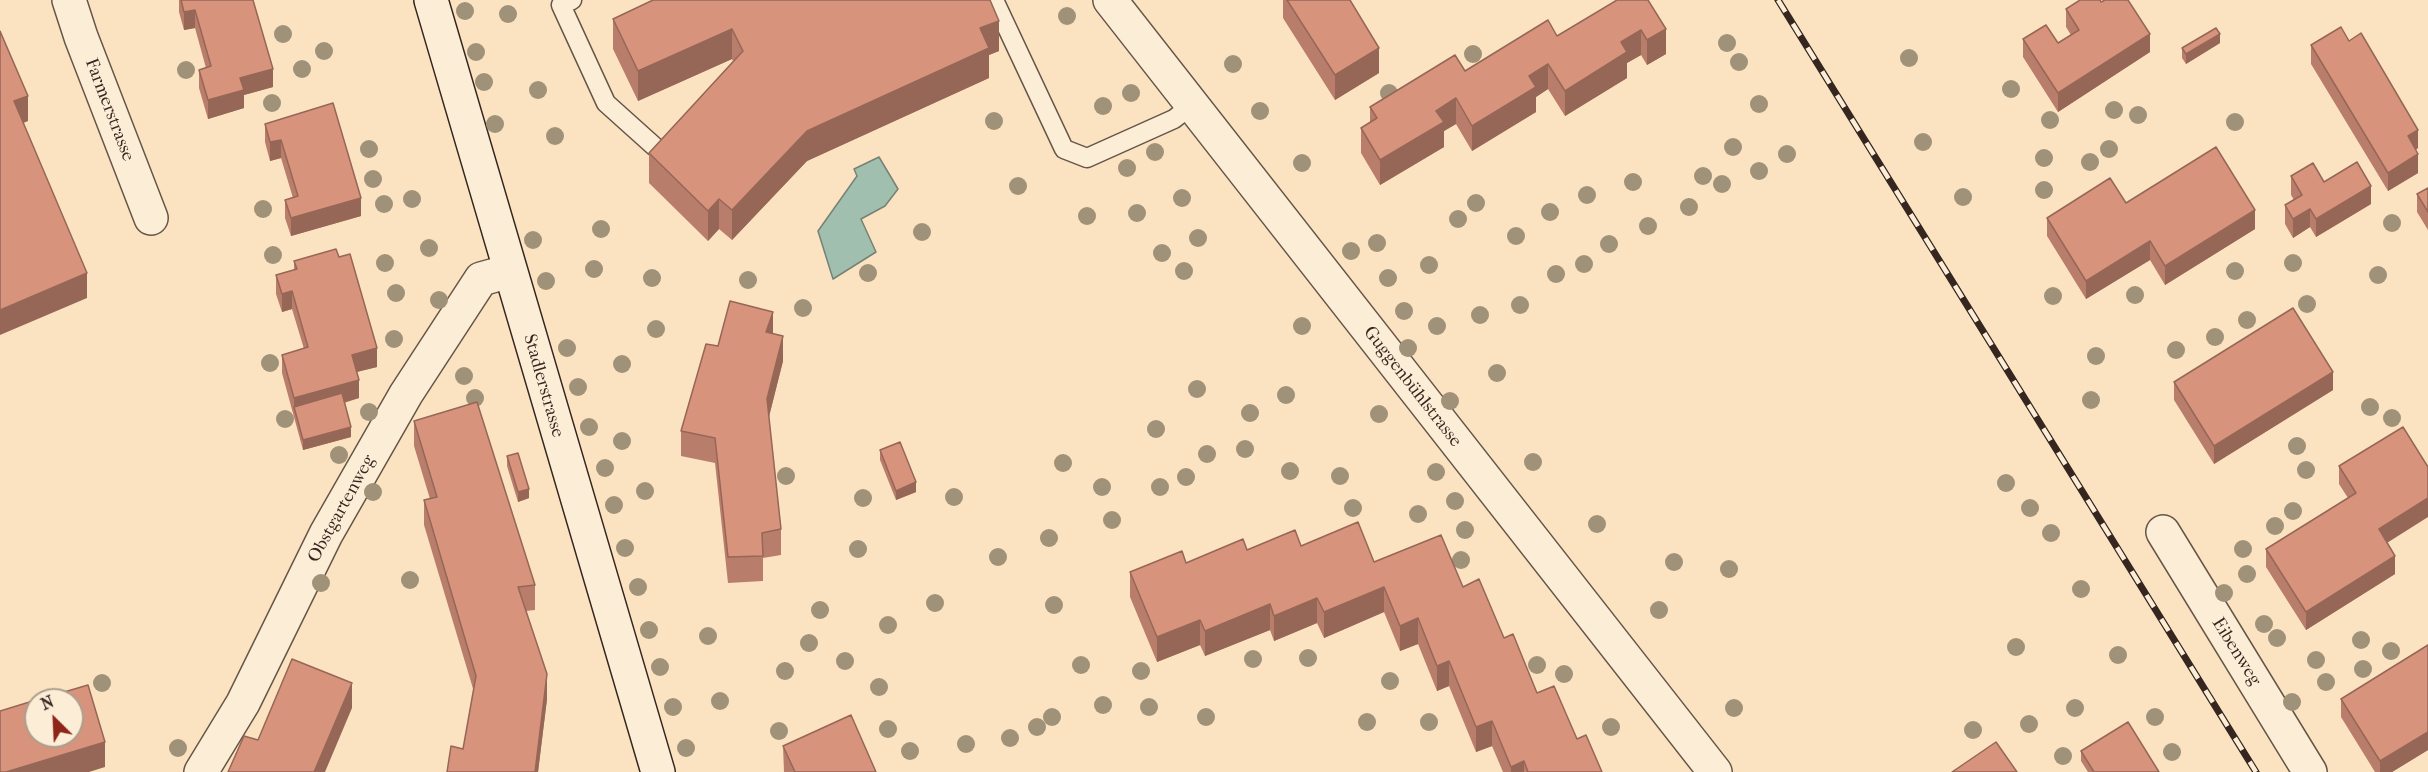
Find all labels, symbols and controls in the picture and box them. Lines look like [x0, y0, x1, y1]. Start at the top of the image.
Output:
street label: Farmerstrasse [80, 56, 138, 164]
street label: Guggenbühlstrasse [1358, 322, 1466, 452]
street label: Stadlerstrasse [518, 332, 568, 440]
street label: Obstgartenweg [304, 452, 380, 566]
street label: Eibenweg [2207, 614, 2265, 690]
north arrow [24, 688, 84, 748]
text: N [38, 692, 57, 714]

